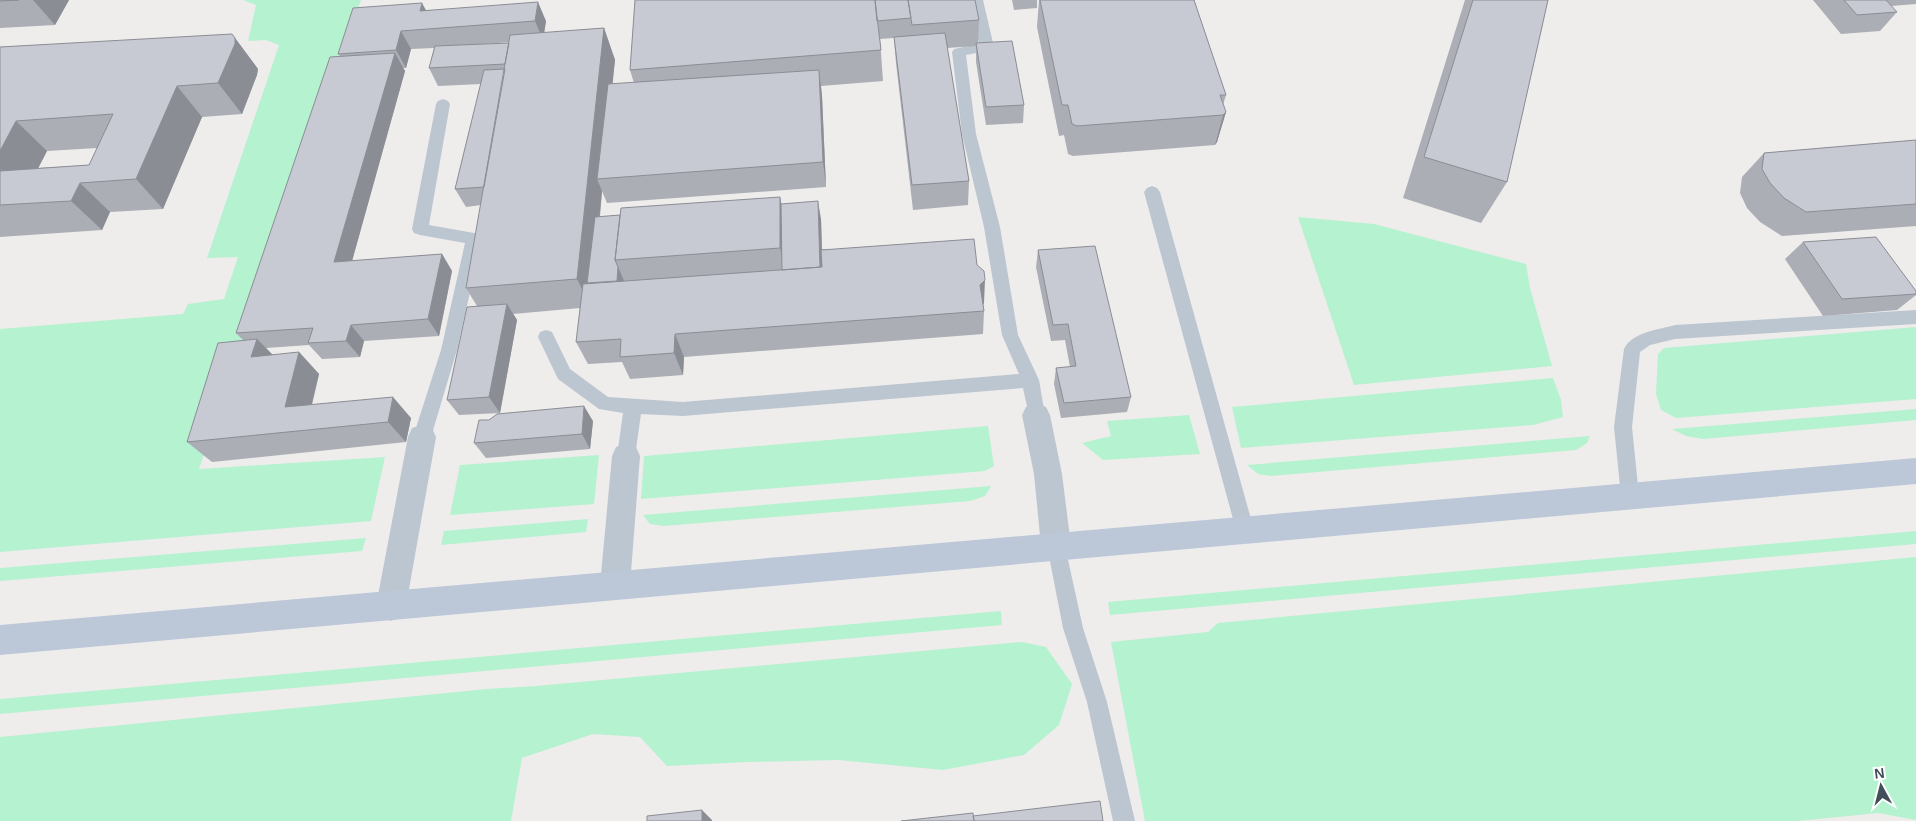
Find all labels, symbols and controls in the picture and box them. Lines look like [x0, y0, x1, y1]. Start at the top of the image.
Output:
north arrow [1856, 761, 1906, 811]
text: N [1873, 765, 1885, 782]

